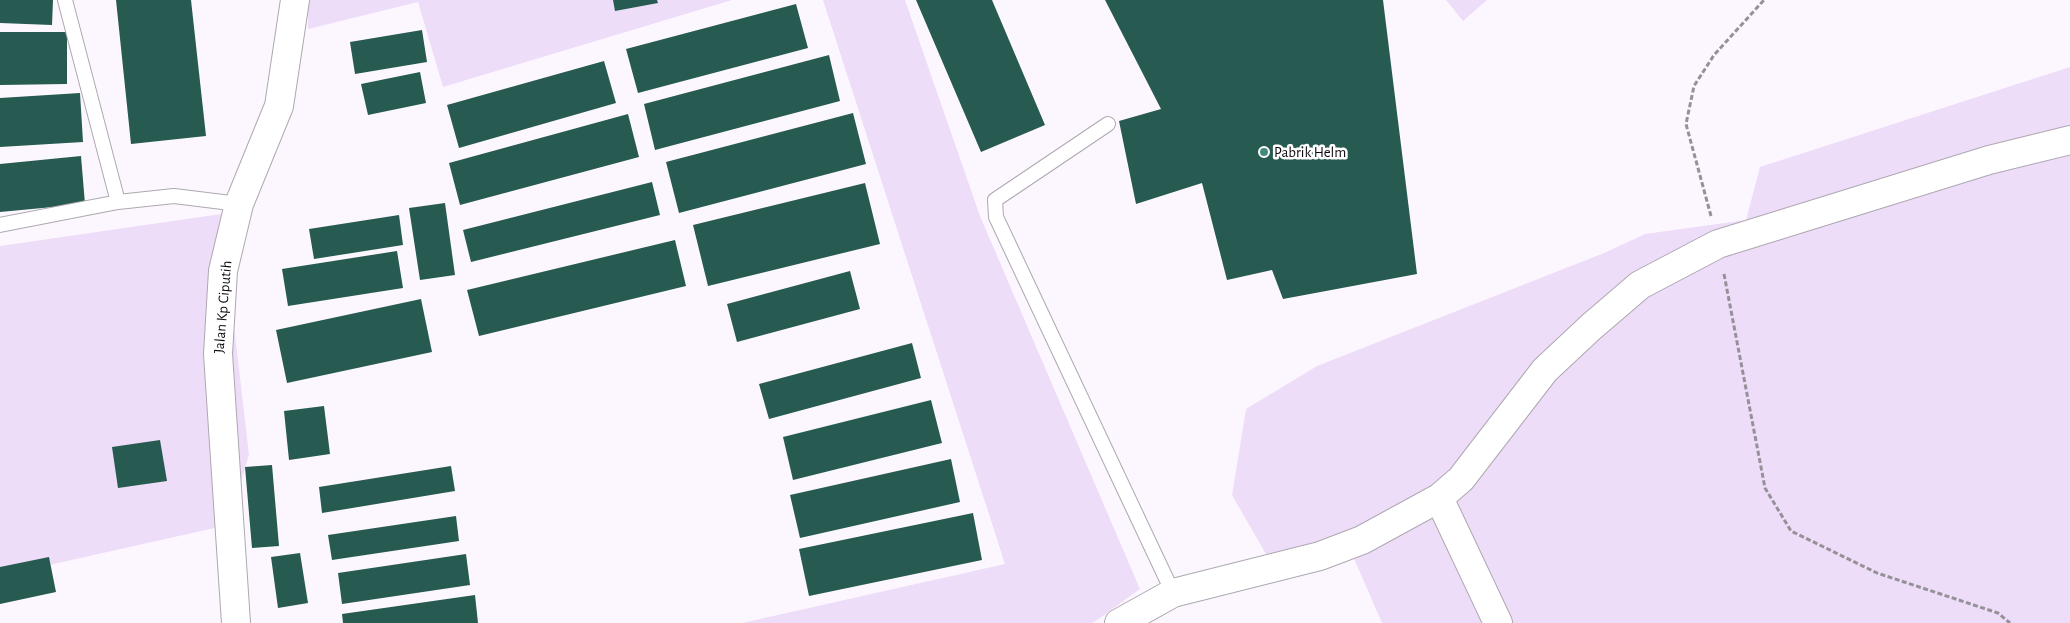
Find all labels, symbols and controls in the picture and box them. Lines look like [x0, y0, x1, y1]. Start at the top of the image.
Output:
place label: Pabrik Helm [1274, 143, 1346, 161]
marker: Pabrik Helm [1258, 146, 1270, 158]
street label: Jalan Kp Ciputih [210, 260, 236, 354]

